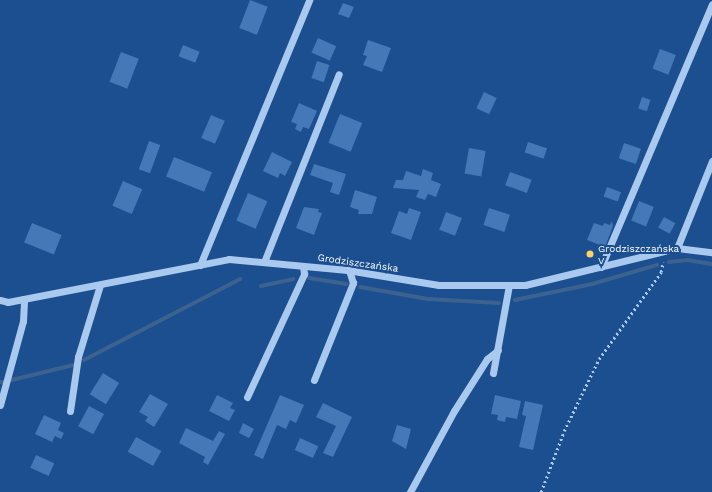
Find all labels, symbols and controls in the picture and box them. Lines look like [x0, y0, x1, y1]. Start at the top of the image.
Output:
place label: Grodziszczańska V [598, 242, 679, 266]
marker: Grodziszczańska V [585, 249, 595, 259]
street label: Grodziszczańska [317, 251, 399, 275]

